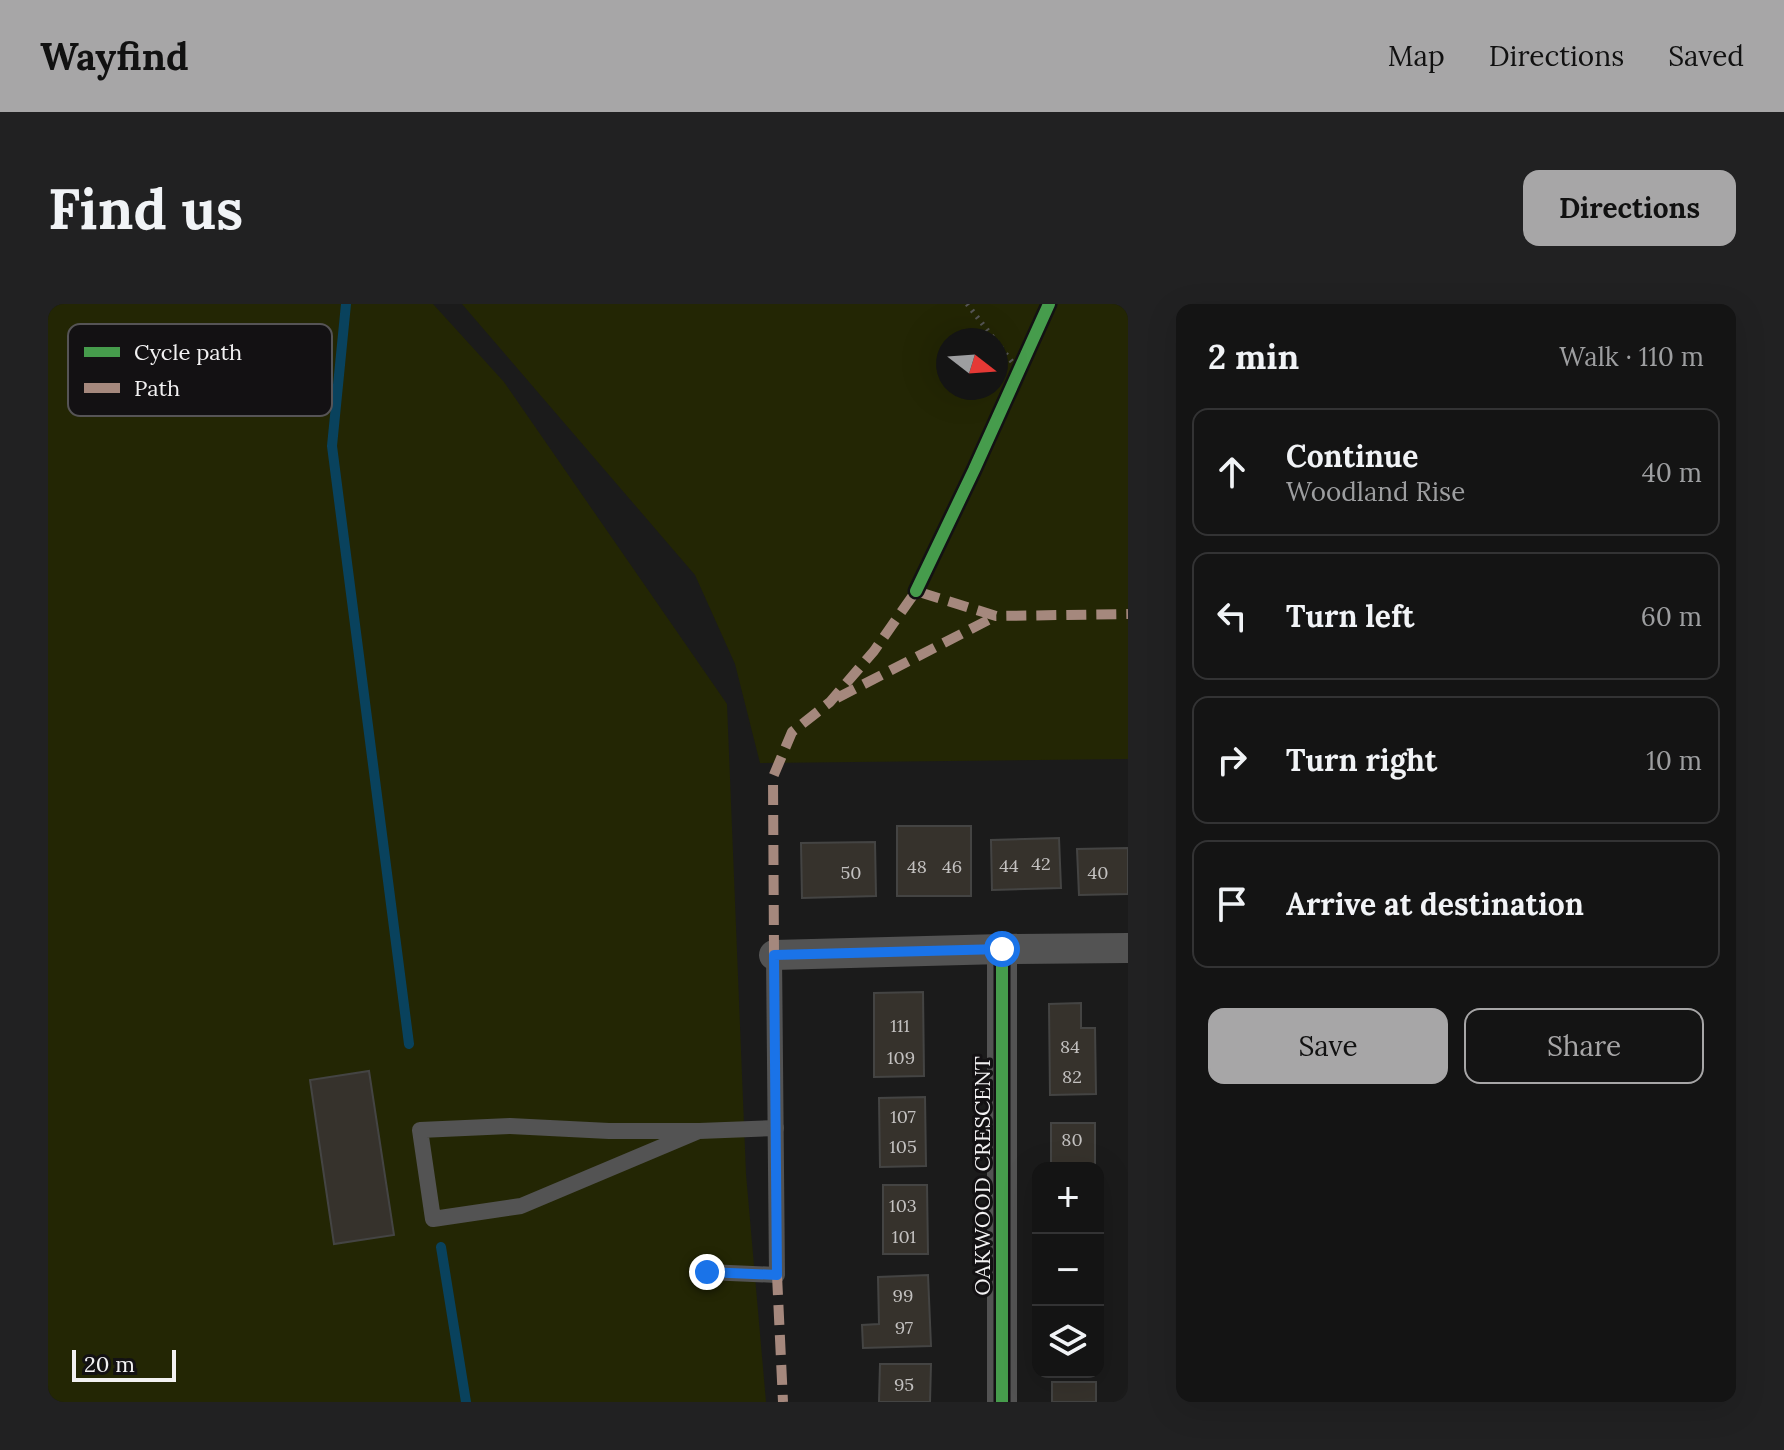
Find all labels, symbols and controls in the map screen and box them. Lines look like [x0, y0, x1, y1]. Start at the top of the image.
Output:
text: Wayfind [40, 32, 189, 80]
text: Map [1388, 38, 1445, 74]
text: Directions [1489, 38, 1624, 74]
text: Saved [1668, 38, 1744, 74]
button: Directions [1523, 170, 1736, 246]
text: Find us [48, 173, 243, 244]
legend [68, 324, 332, 416]
north arrow [936, 328, 1008, 400]
text: 2 min [1208, 335, 1299, 378]
text: Cycle path [134, 338, 242, 366]
text: Walk · 110 m [1559, 340, 1704, 373]
text: Path [134, 374, 180, 402]
text: Continue [1286, 437, 1418, 475]
icon: ahead [1210, 450, 1254, 494]
text: 40 m [1642, 456, 1702, 489]
text: Woodland Rise [1286, 475, 1465, 508]
icon: left [1210, 594, 1254, 638]
text: Turn left [1286, 597, 1414, 635]
text: 60 m [1641, 600, 1702, 633]
icon: right [1210, 738, 1254, 782]
text: Turn right [1286, 741, 1437, 779]
text: 10 m [1646, 744, 1702, 777]
house number: 42 [1031, 852, 1051, 875]
house number: 44 [999, 854, 1019, 877]
house number: 48 [907, 855, 927, 878]
house number: 46 [942, 855, 962, 878]
house number: 50 [841, 861, 862, 884]
house number: 40 [1088, 861, 1108, 884]
icon: arrive [1210, 882, 1254, 926]
text: Arrive at destination [1286, 885, 1584, 923]
route start [984, 931, 1020, 967]
button: Save [1208, 1008, 1448, 1084]
button: Share [1464, 1008, 1704, 1084]
house number: 111 [890, 1014, 910, 1037]
house number: 84 [1060, 1035, 1080, 1058]
house number: 109 [887, 1046, 915, 1069]
street label: OAKWOOD CRESCENT [968, 1056, 996, 1296]
house number: 82 [1062, 1065, 1082, 1088]
house number: 107 [890, 1105, 916, 1128]
house number: 80 [1061, 1128, 1083, 1151]
house number: 105 [889, 1135, 917, 1158]
map controls [1032, 1162, 1104, 1378]
button: + [1032, 1162, 1104, 1234]
house number: 103 [889, 1194, 917, 1217]
house number: 101 [892, 1225, 916, 1248]
button: − [1032, 1234, 1104, 1306]
route end [689, 1254, 725, 1290]
house number: 99 [893, 1284, 913, 1307]
button: layers [1032, 1306, 1104, 1378]
house number: 97 [895, 1316, 913, 1339]
scale bar [72, 1346, 176, 1382]
text: 20 m [84, 1350, 135, 1378]
house number: 95 [894, 1373, 914, 1396]

